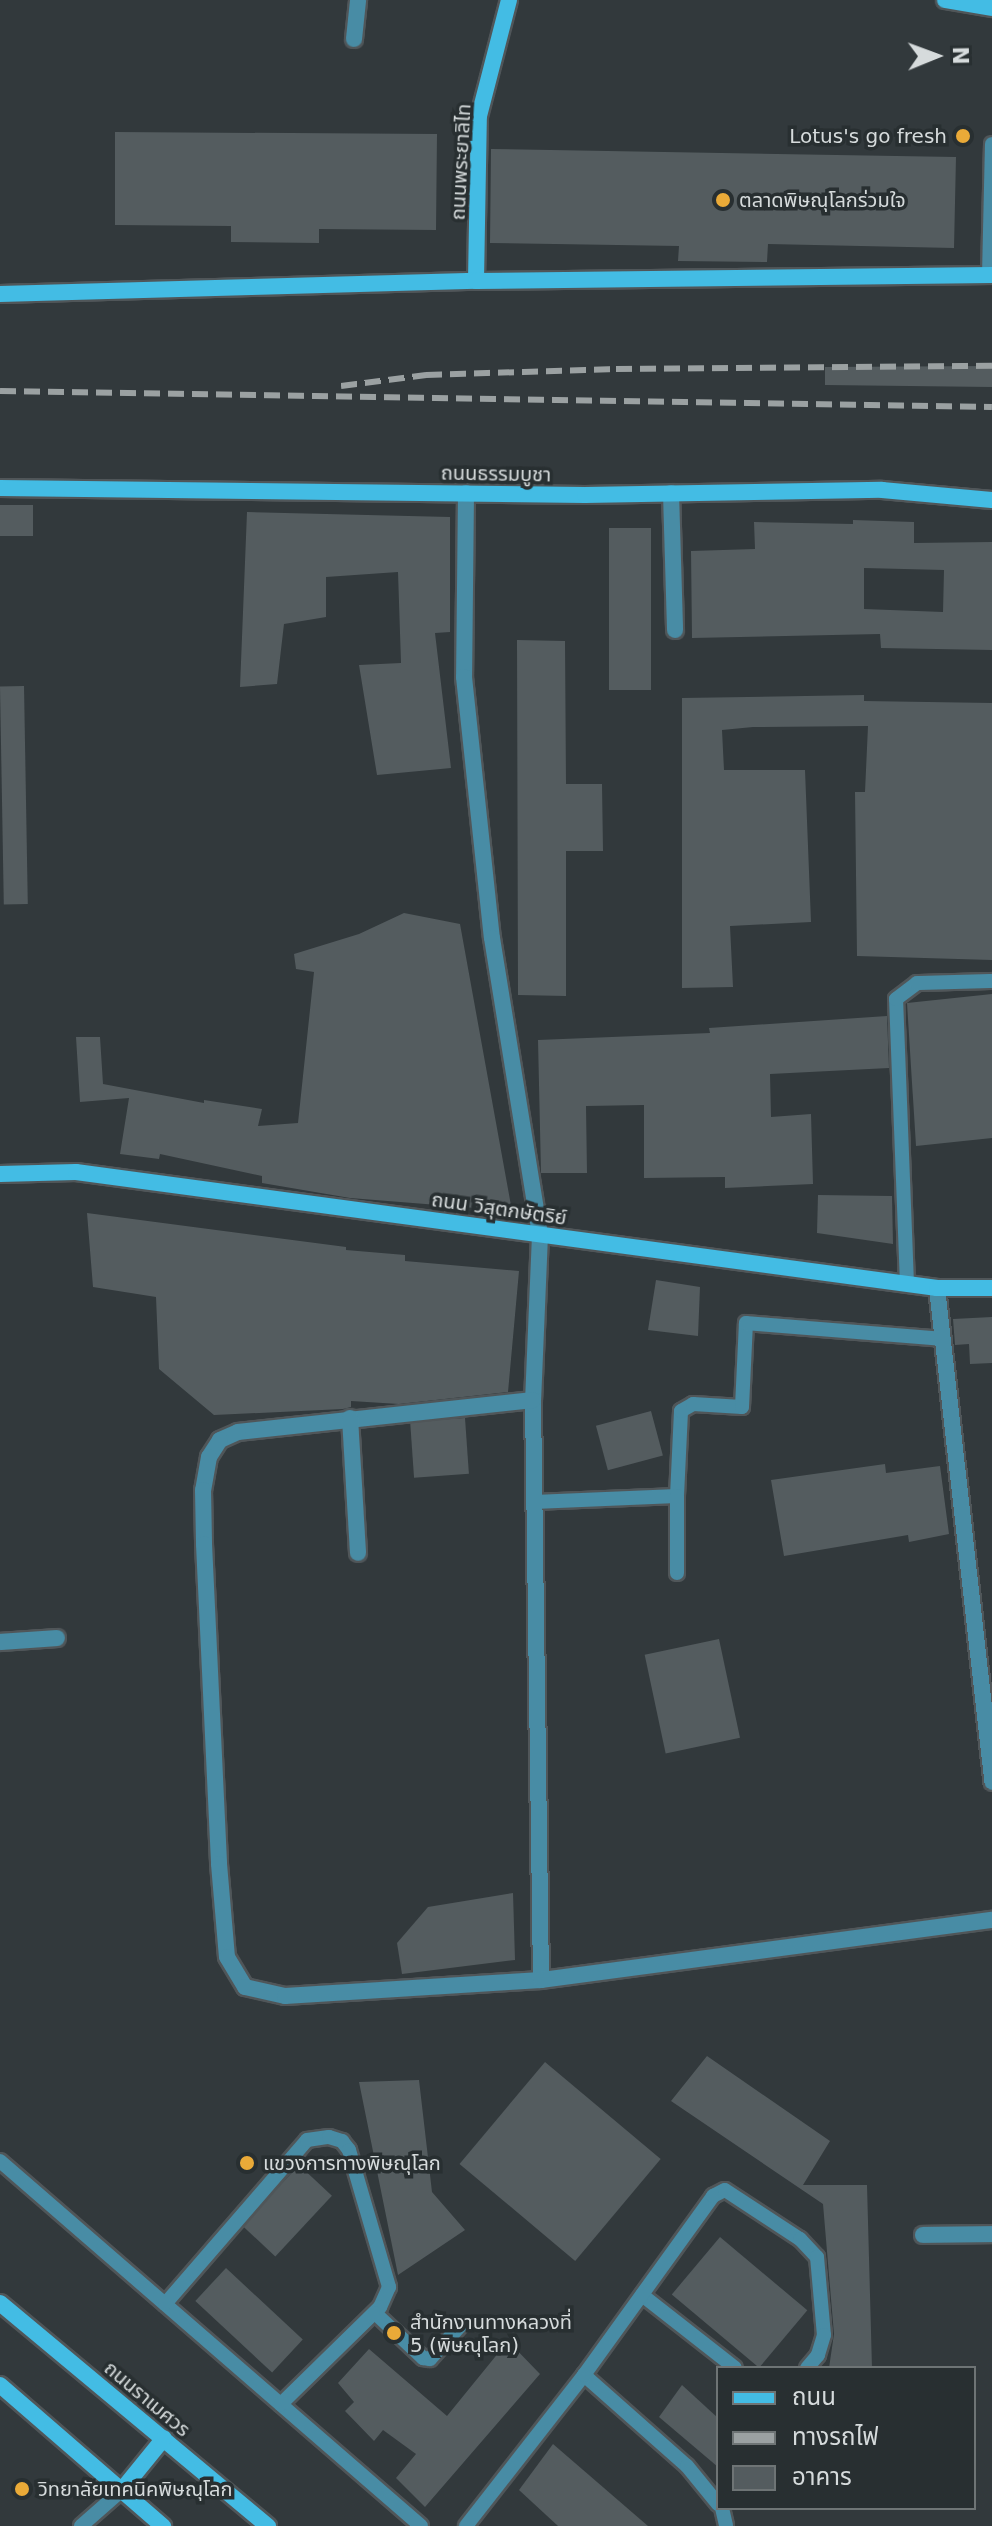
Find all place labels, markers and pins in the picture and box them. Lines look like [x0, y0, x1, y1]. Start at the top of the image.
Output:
place label: Lotus's go fresh [789, 124, 947, 148]
marker: Lotus's go fresh [954, 127, 972, 145]
place label: ตลาดพิษณุโลกร่วมใจ [739, 188, 906, 212]
marker: ตลาดพิษณุโลกร่วมใจ [714, 191, 732, 209]
place label: แขวงการทางพิษณุโลก [263, 2151, 441, 2175]
marker: แขวงการทางพิษณุโลก [238, 2154, 256, 2172]
place label: สำนักงานทางหลวงที่ 5 (พิษณุโลก) [410, 2310, 572, 2357]
marker: สำนักงานทางหลวงที่ 5 (พิษณุโลก) [385, 2324, 403, 2342]
place label: วิทยาลัยเทคนิคพิษณุโลก [38, 2477, 232, 2501]
marker: วิทยาลัยเทคนิคพิษณุโลก [13, 2480, 31, 2498]

